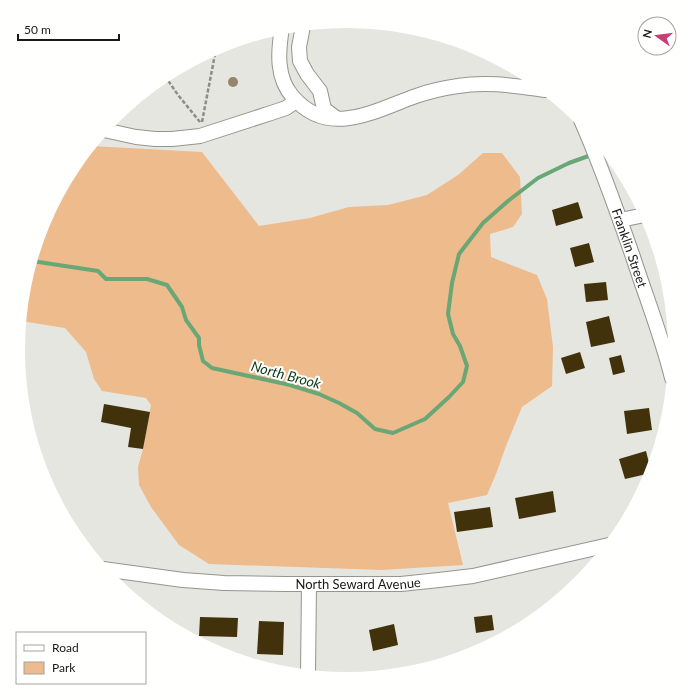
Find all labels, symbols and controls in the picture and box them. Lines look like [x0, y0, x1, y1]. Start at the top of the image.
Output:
scale bar [18, 16, 119, 42]
north arrow [637, 16, 677, 56]
text: 50 m [24, 22, 51, 37]
text: N [639, 28, 654, 39]
street label: Franklin Street [609, 206, 651, 290]
water label: North Brook [249, 357, 323, 392]
street label: North Seward Avenue [295, 574, 422, 592]
legend [16, 632, 146, 684]
text: Road [52, 640, 79, 655]
text: Park [52, 660, 76, 675]

